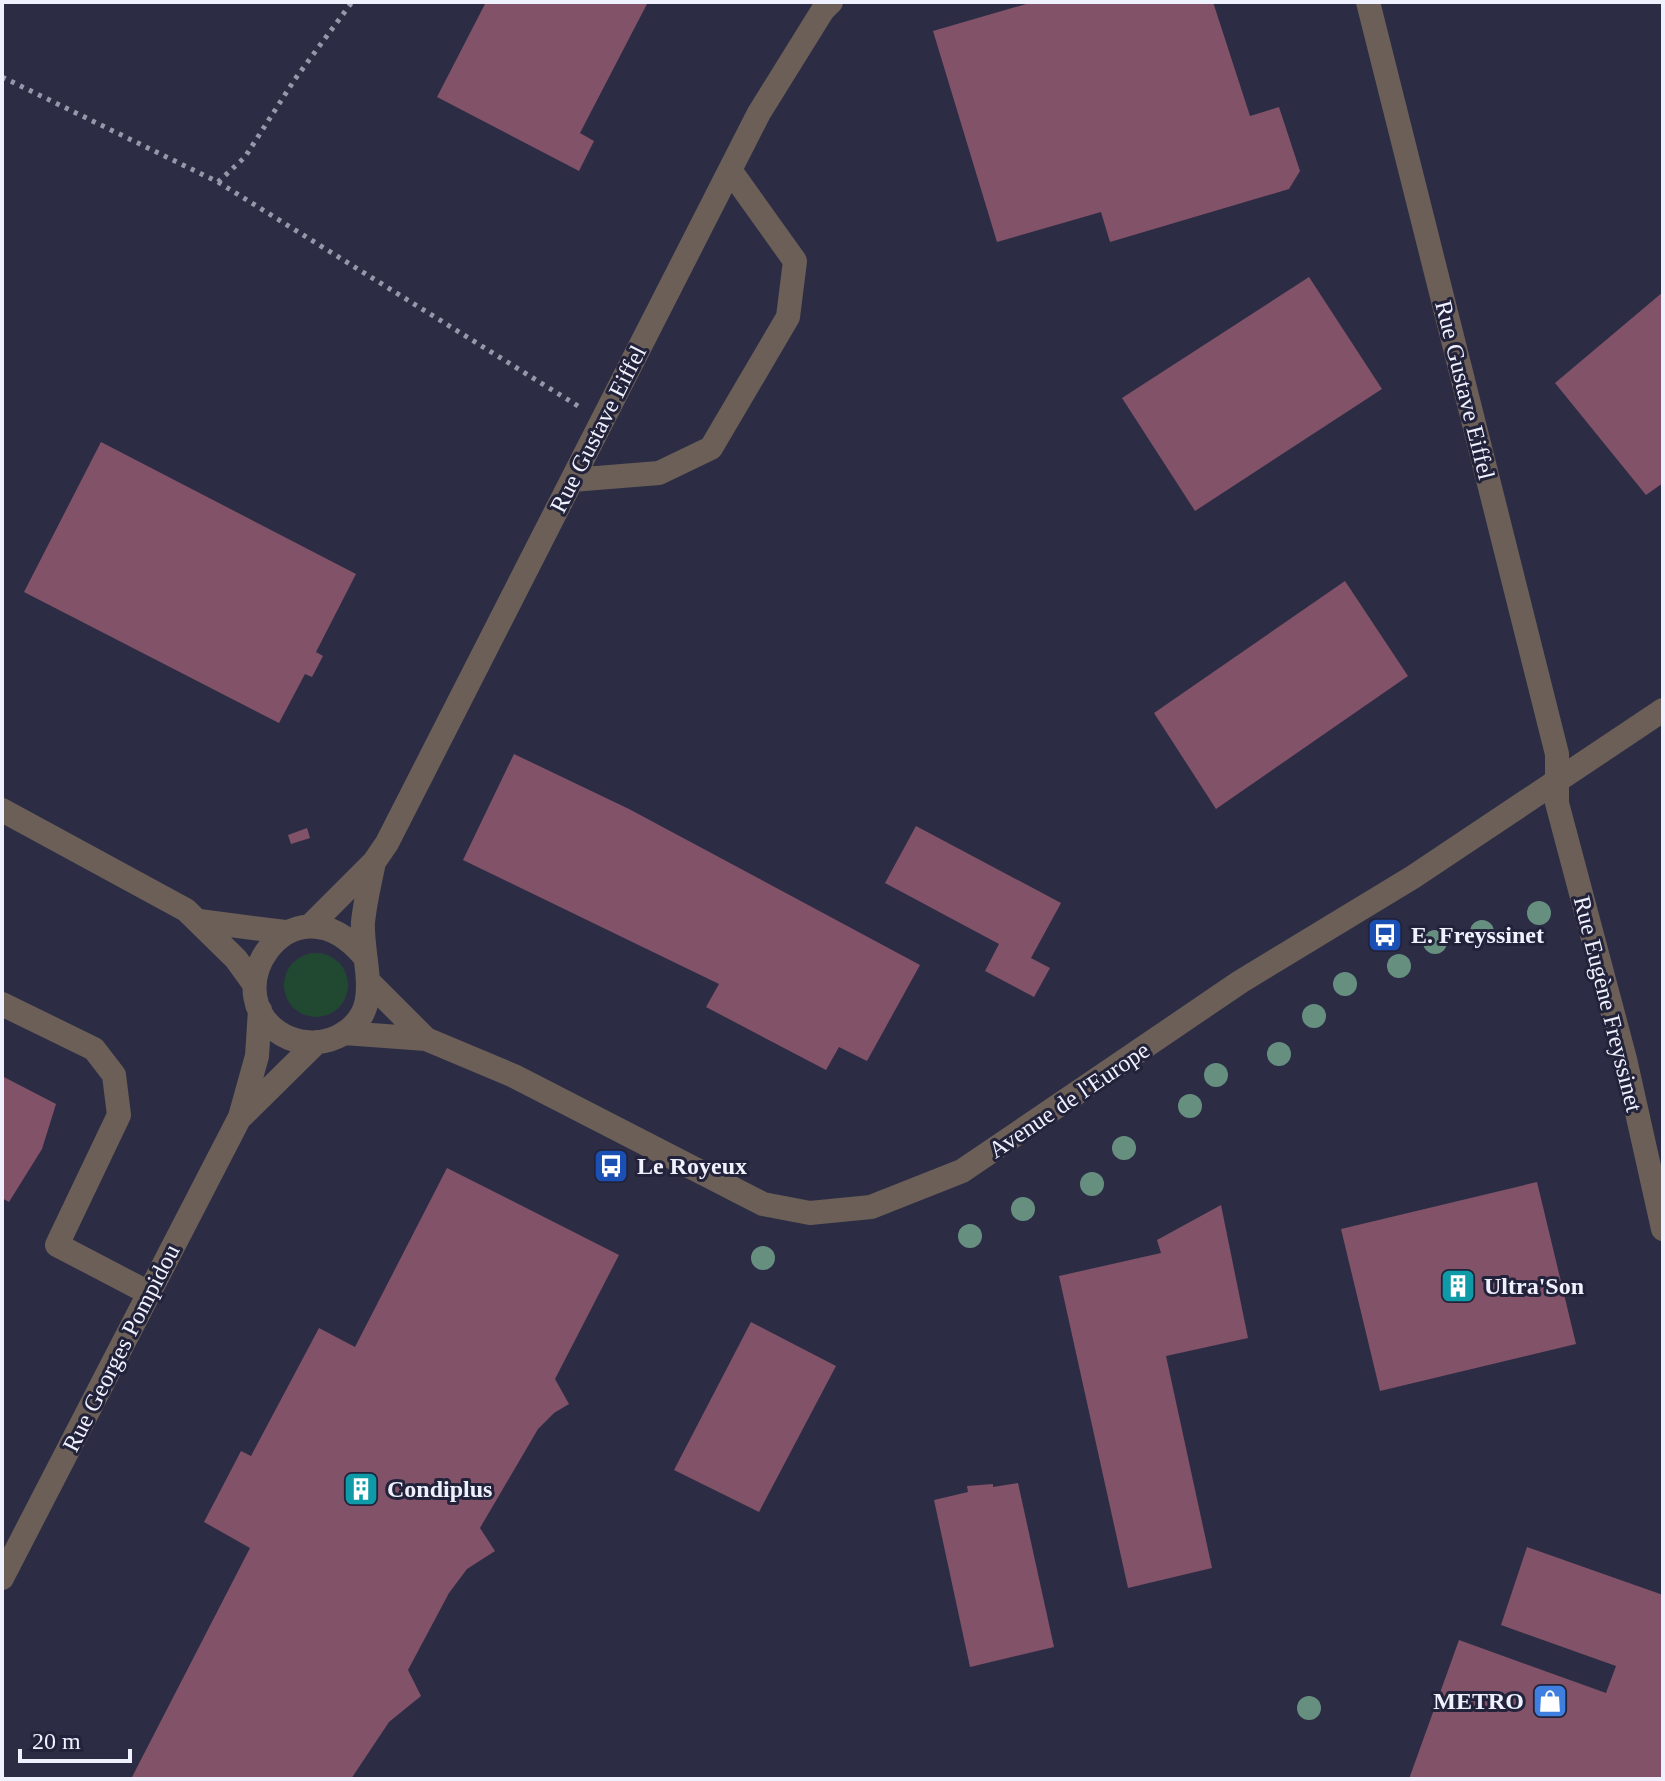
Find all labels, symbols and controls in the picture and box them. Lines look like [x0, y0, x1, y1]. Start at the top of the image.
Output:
street label: Rue Gustave Eiffel [1430, 298, 1500, 482]
street label: Rue Gustave Eiffel [545, 341, 651, 517]
street label: Rue Eugène Freyssinet [1569, 893, 1647, 1115]
bus stop icon: E. Freyssinet [1366, 916, 1404, 954]
place label: E. Freyssinet [1411, 922, 1544, 948]
street label: Avenue de l'Europe [984, 1037, 1154, 1163]
bus stop icon: Le Royeux [592, 1147, 630, 1185]
place label: Le Royeux [637, 1153, 747, 1179]
street label: Rue Georges Pompidou [57, 1240, 185, 1456]
building icon: Ultra'Son [1439, 1267, 1477, 1305]
place label: Ultra'Son [1484, 1273, 1584, 1299]
building icon: Condiplus [342, 1470, 380, 1508]
place label: Condiplus [387, 1476, 492, 1502]
shop icon: METRO [1531, 1682, 1569, 1720]
place label: METRO [1433, 1688, 1524, 1714]
scale bar [20, 1713, 130, 1763]
text: 20 m [32, 1728, 81, 1754]

